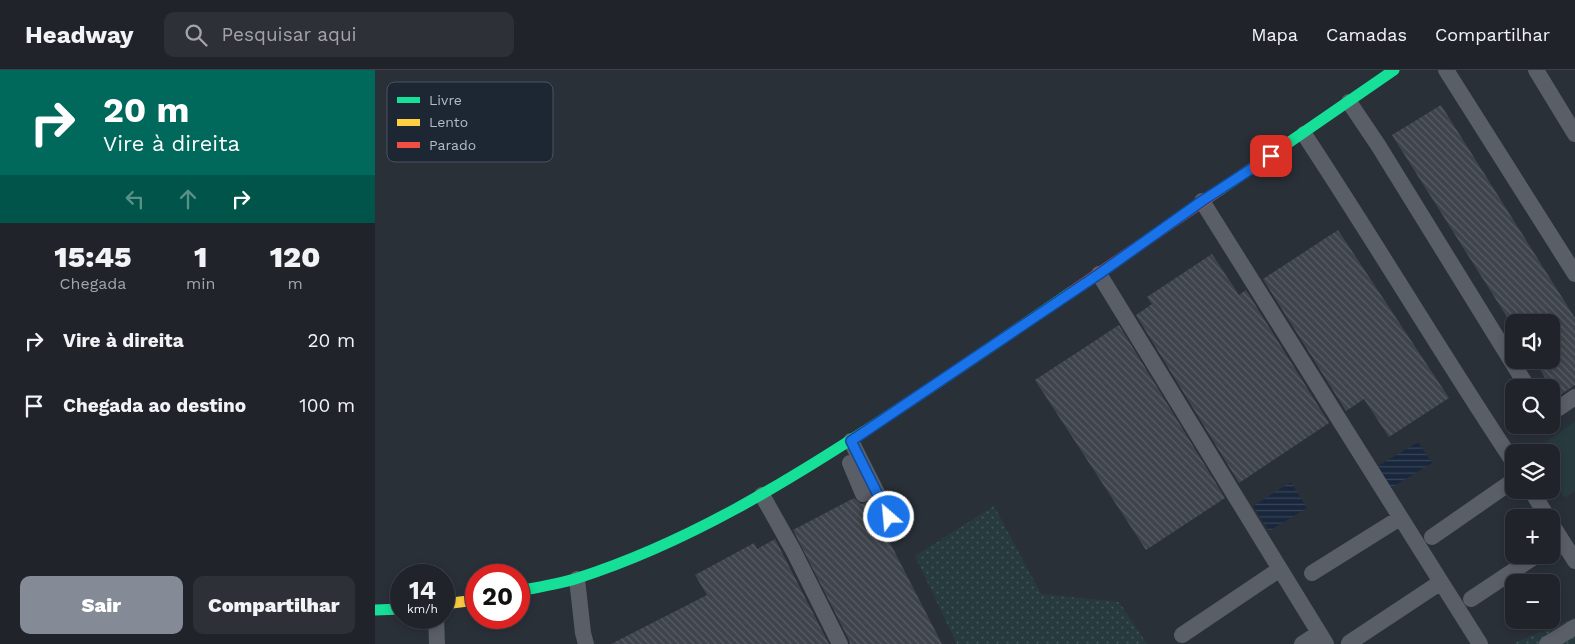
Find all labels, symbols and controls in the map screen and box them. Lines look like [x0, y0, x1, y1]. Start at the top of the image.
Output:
search box [164, 12, 514, 57]
text: Headway [25, 21, 134, 49]
icon: search [182, 21, 210, 49]
text: Pesquisar aqui [222, 23, 357, 46]
text: Mapa [1251, 24, 1298, 45]
text: Camadas [1326, 24, 1407, 45]
text: Compartilhar [1435, 24, 1550, 45]
legend [387, 82, 553, 162]
text: 20 m [103, 89, 189, 131]
icon: right [20, 90, 85, 155]
text: Livre [429, 92, 462, 108]
text: Lento [429, 114, 468, 130]
text: Vire à direita [103, 131, 240, 156]
pin [1250, 135, 1292, 177]
text: Parado [429, 137, 476, 153]
icon: arrive [1257, 142, 1285, 170]
icon: left [121, 185, 149, 213]
icon: ahead [174, 185, 202, 213]
icon: right [227, 185, 255, 213]
text: 15:45 [54, 239, 132, 274]
text: 1 [194, 239, 207, 274]
text: 120 [270, 239, 321, 274]
text: Chegada [60, 274, 126, 293]
text: min [186, 274, 215, 293]
text: m [288, 274, 303, 293]
map controls [1505, 314, 1560, 629]
button: sound [1505, 314, 1560, 369]
icon: right [20, 327, 48, 355]
text: Vire à direita [63, 329, 184, 352]
text: 20 m [308, 329, 355, 352]
button: search [1505, 379, 1560, 434]
icon: arrive [20, 392, 48, 420]
text: Chegada ao destino [63, 394, 246, 417]
text: 100 m [299, 394, 355, 417]
button: layers [1505, 444, 1560, 499]
position arrow [862, 490, 914, 542]
button: + [1505, 509, 1560, 564]
speed limit sign: 20 [465, 564, 530, 629]
button: − [1505, 574, 1560, 629]
button: Sair [20, 576, 183, 634]
button: Compartilhar [193, 576, 355, 634]
text: 14 [409, 576, 436, 605]
text: km/h [407, 602, 438, 616]

